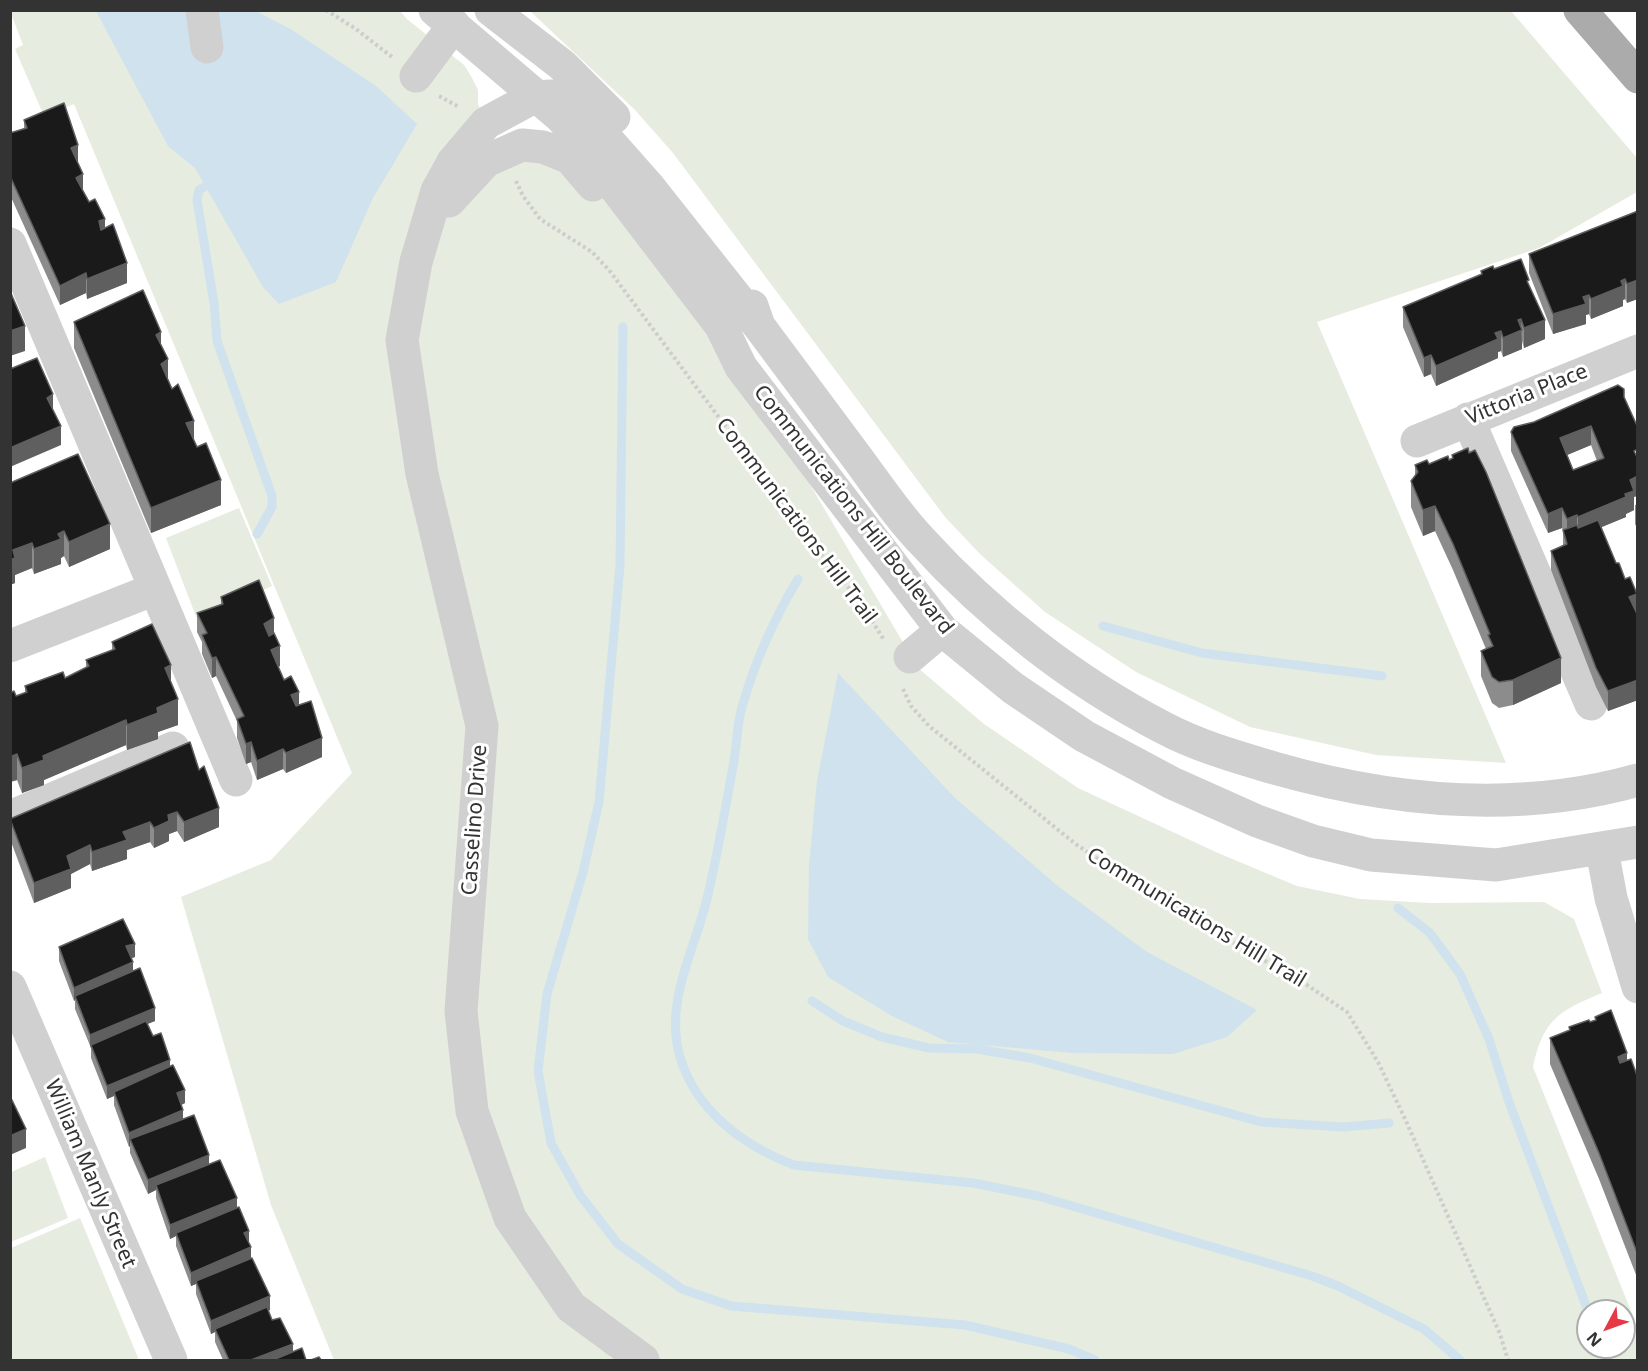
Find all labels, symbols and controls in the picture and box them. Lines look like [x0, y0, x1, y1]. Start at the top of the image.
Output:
street label: Vittoria Place [1462, 359, 1592, 431]
street label: Communications Hill Boulevard [748, 380, 958, 640]
street label: Communications Hill Trail [710, 413, 882, 629]
street label: Casselino Drive [457, 744, 493, 896]
street label: Communications Hill Trail [1082, 842, 1310, 994]
street label: William Manly Street [39, 1076, 141, 1272]
north arrow [1576, 1299, 1636, 1359]
text: N [1581, 1327, 1607, 1352]

